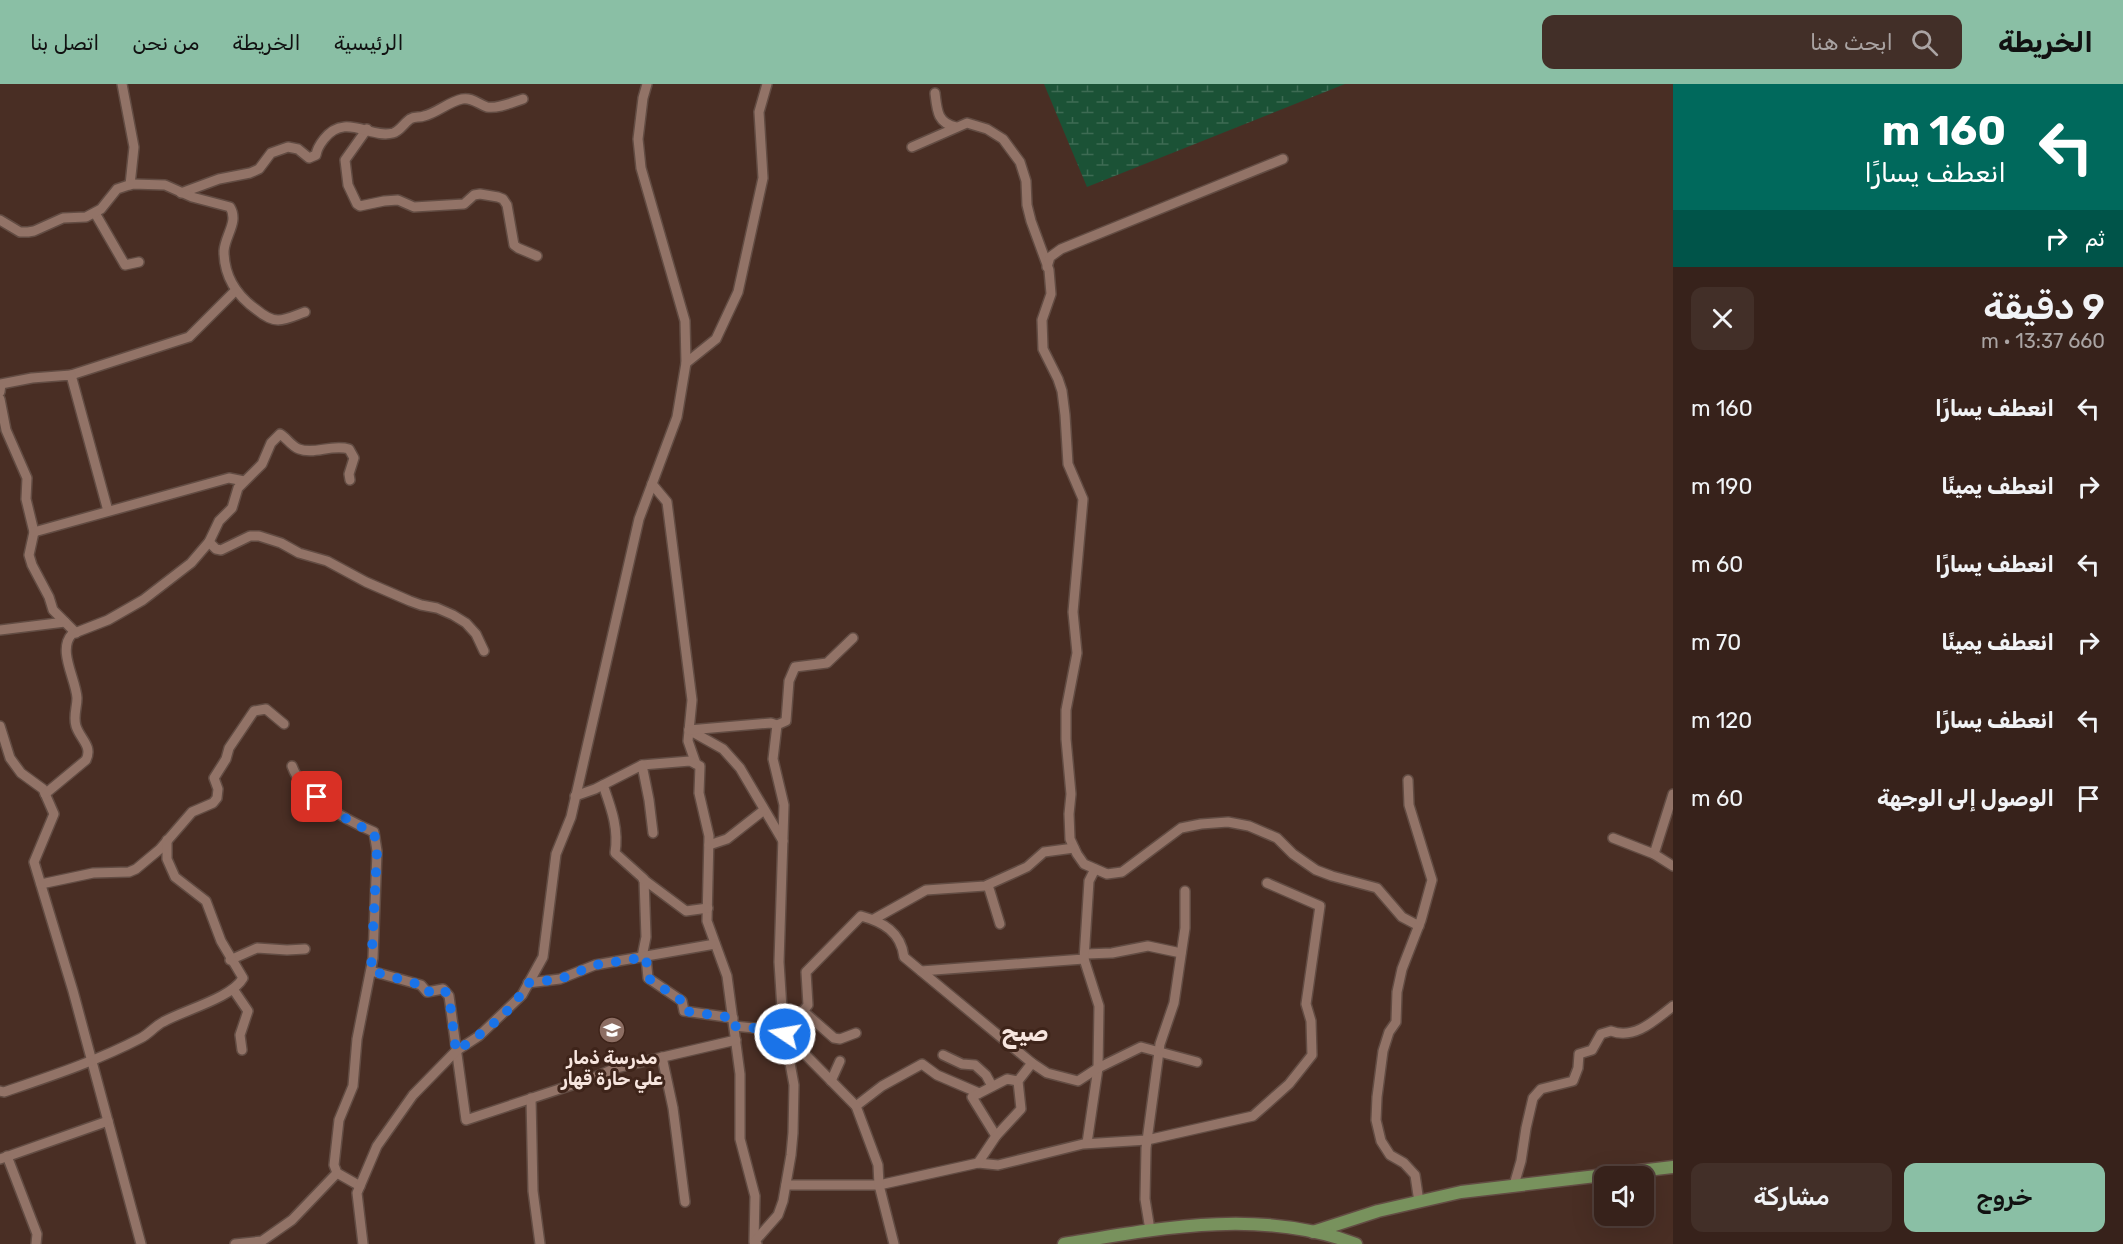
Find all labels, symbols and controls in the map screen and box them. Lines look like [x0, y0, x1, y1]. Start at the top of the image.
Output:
search box [1542, 15, 1962, 69]
icon: search [1908, 26, 1941, 59]
text: الخريطة [1998, 26, 2093, 59]
text: ابحث هنا [1810, 29, 1893, 56]
text: اتصل بنا [30, 30, 99, 55]
text: من نحن [132, 30, 199, 55]
text: الخريطة [232, 30, 301, 55]
text: الرئيسية [334, 30, 404, 55]
text: 160 m [1882, 106, 2006, 156]
icon: left [2027, 108, 2105, 186]
text: انعطف يسارًا [1864, 157, 2006, 189]
icon: right [2040, 222, 2073, 255]
text: ثم [2085, 225, 2105, 252]
text: 9 دقيقة [1983, 285, 2105, 328]
button: close [1691, 287, 1754, 350]
text: 660 m · 13:37 [1981, 329, 2105, 353]
icon: left [2072, 392, 2105, 425]
text: 160 m [1691, 395, 1753, 422]
text: انعطف يسارًا [1935, 395, 2054, 422]
icon: right [2072, 470, 2105, 503]
text: 190 m [1691, 473, 1752, 500]
text: انعطف يمينًا [1941, 473, 2054, 500]
icon: left [2072, 548, 2105, 581]
text: 60 m [1691, 551, 1743, 578]
text: انعطف يسارًا [1935, 551, 2054, 578]
icon: right [2072, 626, 2105, 659]
text: 70 m [1691, 629, 1741, 656]
text: انعطف يمينًا [1941, 629, 2054, 656]
icon: left [2072, 704, 2105, 737]
text: 120 m [1691, 707, 1752, 734]
text: انعطف يسارًا [1935, 707, 2054, 734]
pin [291, 771, 342, 822]
icon: arrive [300, 780, 333, 813]
icon: arrive [2072, 782, 2105, 815]
text: 60 m [1691, 785, 1743, 812]
text: الوصول إلى الوجهة [1877, 785, 2054, 812]
position arrow [753, 1002, 817, 1066]
school or university icon: مدرسة ذمار علي حارة قهار [597, 1015, 627, 1045]
district label: صيح [1001, 1019, 1049, 1050]
place label: مدرسة ذمار علي حارة قهار [560, 1047, 663, 1093]
button: مشاركة [1691, 1163, 1892, 1232]
button: خروج [1904, 1163, 2105, 1232]
map controls [1594, 1166, 1654, 1226]
button: sound [1594, 1166, 1654, 1226]

